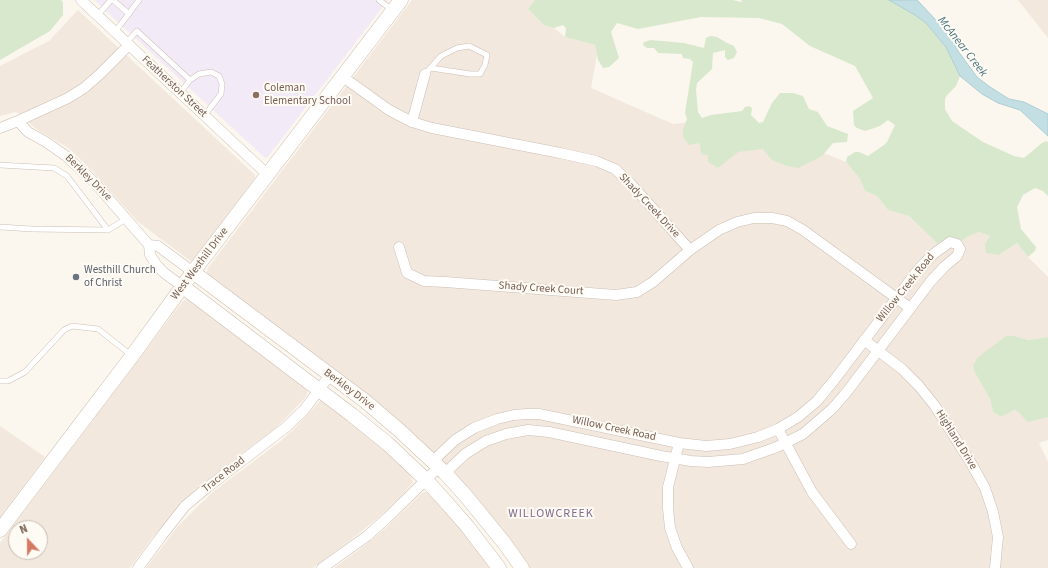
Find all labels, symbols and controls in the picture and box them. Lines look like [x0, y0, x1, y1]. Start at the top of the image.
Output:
water label: McAnear Creek [934, 14, 990, 80]
street label: Featherston Street [139, 53, 209, 121]
place label: Coleman Elementary School [264, 82, 351, 108]
marker: Coleman Elementary School [251, 90, 261, 100]
street label: Berkley Drive [62, 152, 114, 204]
street label: Shady Creek Drive [616, 171, 682, 241]
street label: West Westhill Drive [169, 225, 231, 303]
street label: Willow Creek Road [874, 251, 938, 325]
place label: Westhill Church of Christ [84, 264, 156, 290]
marker: Westhill Church of Christ [71, 272, 81, 282]
street label: Shady Creek Court [498, 279, 584, 299]
street label: Berkley Drive [321, 366, 377, 414]
street label: Highland Drive [932, 408, 980, 472]
street label: Willow Creek Road [571, 414, 657, 444]
street label: Trace Road [200, 454, 248, 496]
district label: WILLOWCREEK [508, 507, 594, 521]
north arrow [8, 520, 48, 560]
text: N [17, 521, 30, 538]

